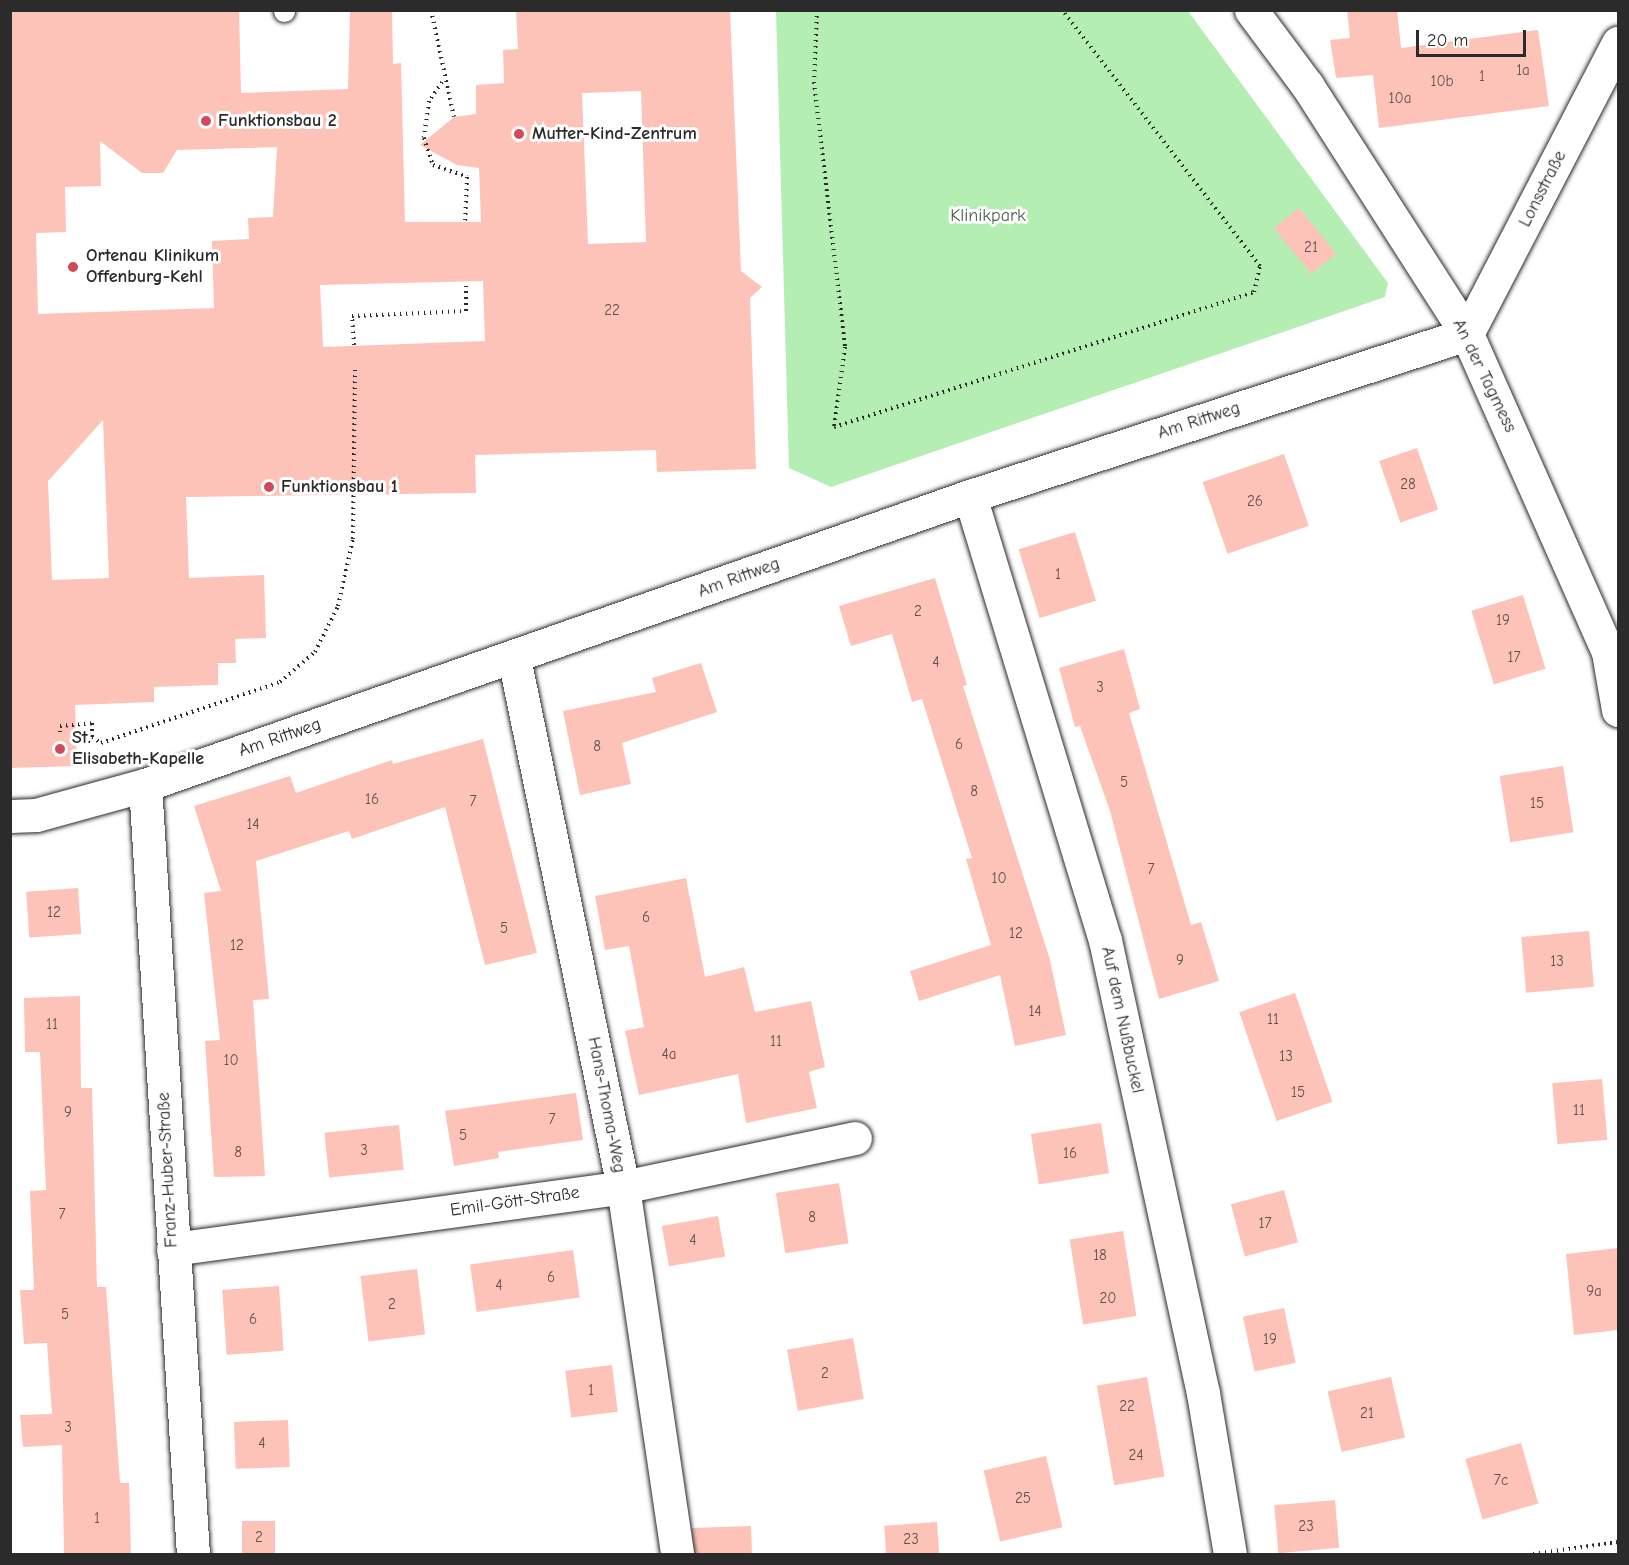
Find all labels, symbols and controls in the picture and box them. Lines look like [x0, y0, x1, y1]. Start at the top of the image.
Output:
scale bar [1419, 18, 1528, 56]
text: 20 m [1427, 30, 1468, 51]
house number: 1a [1516, 62, 1530, 80]
house number: 1 [1479, 68, 1485, 86]
house number: 10b [1430, 73, 1454, 91]
house number: 10a [1389, 90, 1411, 108]
place label: Funktionsbau 2 [218, 110, 337, 132]
marker: Funktionsbau 2 [199, 114, 213, 128]
place label: Mutter-Kind-Zentrum [532, 123, 697, 145]
marker: Mutter-Kind-Zentrum [510, 125, 528, 143]
street label: Lonsstraße [1515, 147, 1571, 231]
park label: Klinikpark [950, 205, 1026, 227]
house number: 21 [1304, 239, 1318, 257]
place label: Ortenau Klinikum Offenburg-Kehl [86, 246, 219, 288]
marker: Ortenau Klinikum Offenburg-Kehl [64, 258, 82, 276]
house number: 22 [604, 302, 620, 320]
street label: An der Tagmess [1447, 316, 1521, 436]
street label: Am Rittweg [1155, 398, 1243, 444]
place label: Funktionsbau 1 [281, 476, 398, 498]
house number: 28 [1400, 476, 1416, 494]
marker: Funktionsbau 1 [262, 480, 276, 494]
house number: 26 [1247, 493, 1263, 511]
street label: Am Rittweg [695, 553, 783, 603]
house number: 1 [1055, 566, 1061, 584]
house number: 2 [914, 603, 922, 621]
house number: 19 [1496, 612, 1510, 630]
house number: 17 [1507, 649, 1521, 667]
house number: 4 [932, 654, 940, 672]
house number: 3 [1096, 679, 1104, 697]
street label: Am Rittweg [236, 714, 324, 762]
place label: St. Elisabeth-Kapelle [72, 728, 204, 771]
house number: 6 [955, 736, 963, 754]
house number: 8 [593, 738, 601, 756]
marker: St. Elisabeth-Kapelle [53, 742, 67, 756]
house number: 5 [1120, 774, 1128, 792]
house number: 8 [970, 783, 978, 801]
house number: 16 [365, 791, 379, 809]
house number: 7 [469, 793, 477, 811]
house number: 15 [1530, 795, 1544, 813]
house number: 14 [246, 816, 260, 834]
house number: 7 [1147, 861, 1155, 879]
house number: 10 [991, 870, 1007, 888]
house number: 12 [47, 904, 61, 922]
house number: 6 [642, 909, 650, 927]
house number: 5 [500, 920, 508, 938]
house number: 12 [1009, 925, 1023, 943]
house number: 12 [230, 937, 244, 955]
street label: Auf dem Nußbuckel [1096, 945, 1148, 1095]
house number: 9 [1176, 952, 1184, 970]
house number: 13 [1550, 953, 1564, 971]
house number: 14 [1028, 1003, 1042, 1021]
house number: 11 [1267, 1011, 1279, 1029]
house number: 11 [46, 1016, 58, 1034]
house number: 11 [770, 1033, 782, 1051]
street label: Hans-Thoma-Weg [582, 1035, 630, 1175]
house number: 4a [662, 1046, 676, 1064]
house number: 13 [1279, 1048, 1293, 1066]
house number: 10 [223, 1052, 239, 1070]
house number: 15 [1291, 1084, 1305, 1102]
street label: Franz-Huber-Straße [153, 1092, 183, 1248]
house number: 11 [1573, 1102, 1585, 1120]
house number: 9 [64, 1104, 72, 1122]
house number: 7 [548, 1111, 556, 1129]
house number: 5 [459, 1127, 467, 1145]
house number: 3 [360, 1142, 368, 1160]
house number: 8 [234, 1144, 242, 1162]
house number: 16 [1063, 1145, 1077, 1163]
street label: Emil-Gött-Straße [449, 1182, 581, 1222]
house number: 7 [58, 1206, 66, 1224]
house number: 8 [808, 1209, 816, 1227]
house number: 17 [1258, 1215, 1272, 1233]
house number: 4 [689, 1232, 697, 1250]
house number: 18 [1093, 1247, 1107, 1265]
house number: 6 [547, 1269, 555, 1287]
house number: 4 [495, 1277, 503, 1295]
house number: 9a [1586, 1283, 1602, 1301]
house number: 20 [1100, 1290, 1116, 1308]
house number: 2 [388, 1296, 396, 1314]
house number: 5 [61, 1306, 69, 1324]
house number: 6 [249, 1311, 257, 1329]
house number: 19 [1263, 1331, 1277, 1349]
house number: 2 [821, 1365, 829, 1383]
house number: 1 [588, 1382, 594, 1400]
house number: 22 [1119, 1398, 1135, 1416]
house number: 21 [1360, 1405, 1374, 1423]
house number: 3 [64, 1419, 72, 1437]
house number: 4 [258, 1435, 266, 1453]
house number: 24 [1128, 1447, 1144, 1465]
house number: 7c [1494, 1472, 1508, 1490]
house number: 25 [1015, 1490, 1031, 1508]
house number: 1 [94, 1510, 100, 1528]
house number: 23 [1298, 1518, 1314, 1536]
house number: 2 [255, 1529, 263, 1547]
house number: 23 [903, 1531, 919, 1549]

